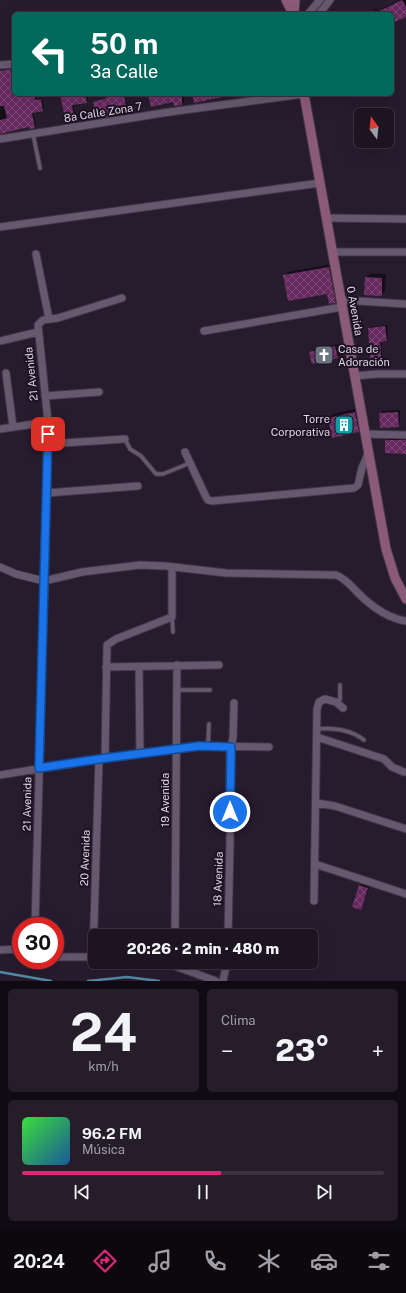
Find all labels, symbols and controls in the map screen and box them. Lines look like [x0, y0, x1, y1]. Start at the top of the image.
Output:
text: 50 m [90, 27, 158, 60]
icon: left [24, 28, 76, 80]
text: 3a Calle [90, 61, 158, 82]
street label: 8a Calle Zona 7 [63, 100, 143, 124]
north arrow [354, 108, 394, 148]
map controls [354, 108, 394, 148]
street label: 0 Avenida [345, 285, 365, 337]
place label: Casa de Adoración [338, 343, 390, 368]
church icon: Casa de Adoración [313, 344, 335, 366]
street label: 21 Avenida [22, 346, 40, 402]
place label: Torre Corporativa [271, 413, 330, 438]
building icon: Torre Corporativa [333, 414, 355, 436]
pin [31, 417, 65, 451]
icon: arrive [37, 423, 59, 445]
street label: 19 Avenida [159, 773, 171, 827]
street label: 21 Avenida [21, 777, 33, 831]
position arrow [209, 791, 251, 833]
street label: 20 Avenida [78, 830, 92, 886]
street label: 18 Avenida [211, 851, 225, 907]
speed limit sign: 30 [12, 917, 64, 969]
text: 20:26 · 2 min · 480 m [127, 940, 279, 957]
text: 24 [70, 1002, 137, 1063]
text: Clima [221, 1013, 256, 1028]
text: 23° [275, 1032, 330, 1068]
text: − [221, 1038, 233, 1064]
text: + [372, 1038, 384, 1064]
text: km/h [88, 1059, 119, 1074]
text: 96.2 FM [82, 1125, 142, 1142]
text: Música [82, 1142, 125, 1157]
icon: previous [71, 1181, 93, 1203]
icon: pause [192, 1181, 214, 1203]
icon: next [313, 1181, 335, 1203]
icon: directions [91, 1247, 119, 1275]
icon: music [146, 1247, 174, 1275]
icon: phone [201, 1247, 229, 1275]
icon: climate [255, 1247, 283, 1275]
icon: car [310, 1247, 338, 1275]
icon: filters [365, 1247, 393, 1275]
text: 20:24 [13, 1251, 65, 1272]

